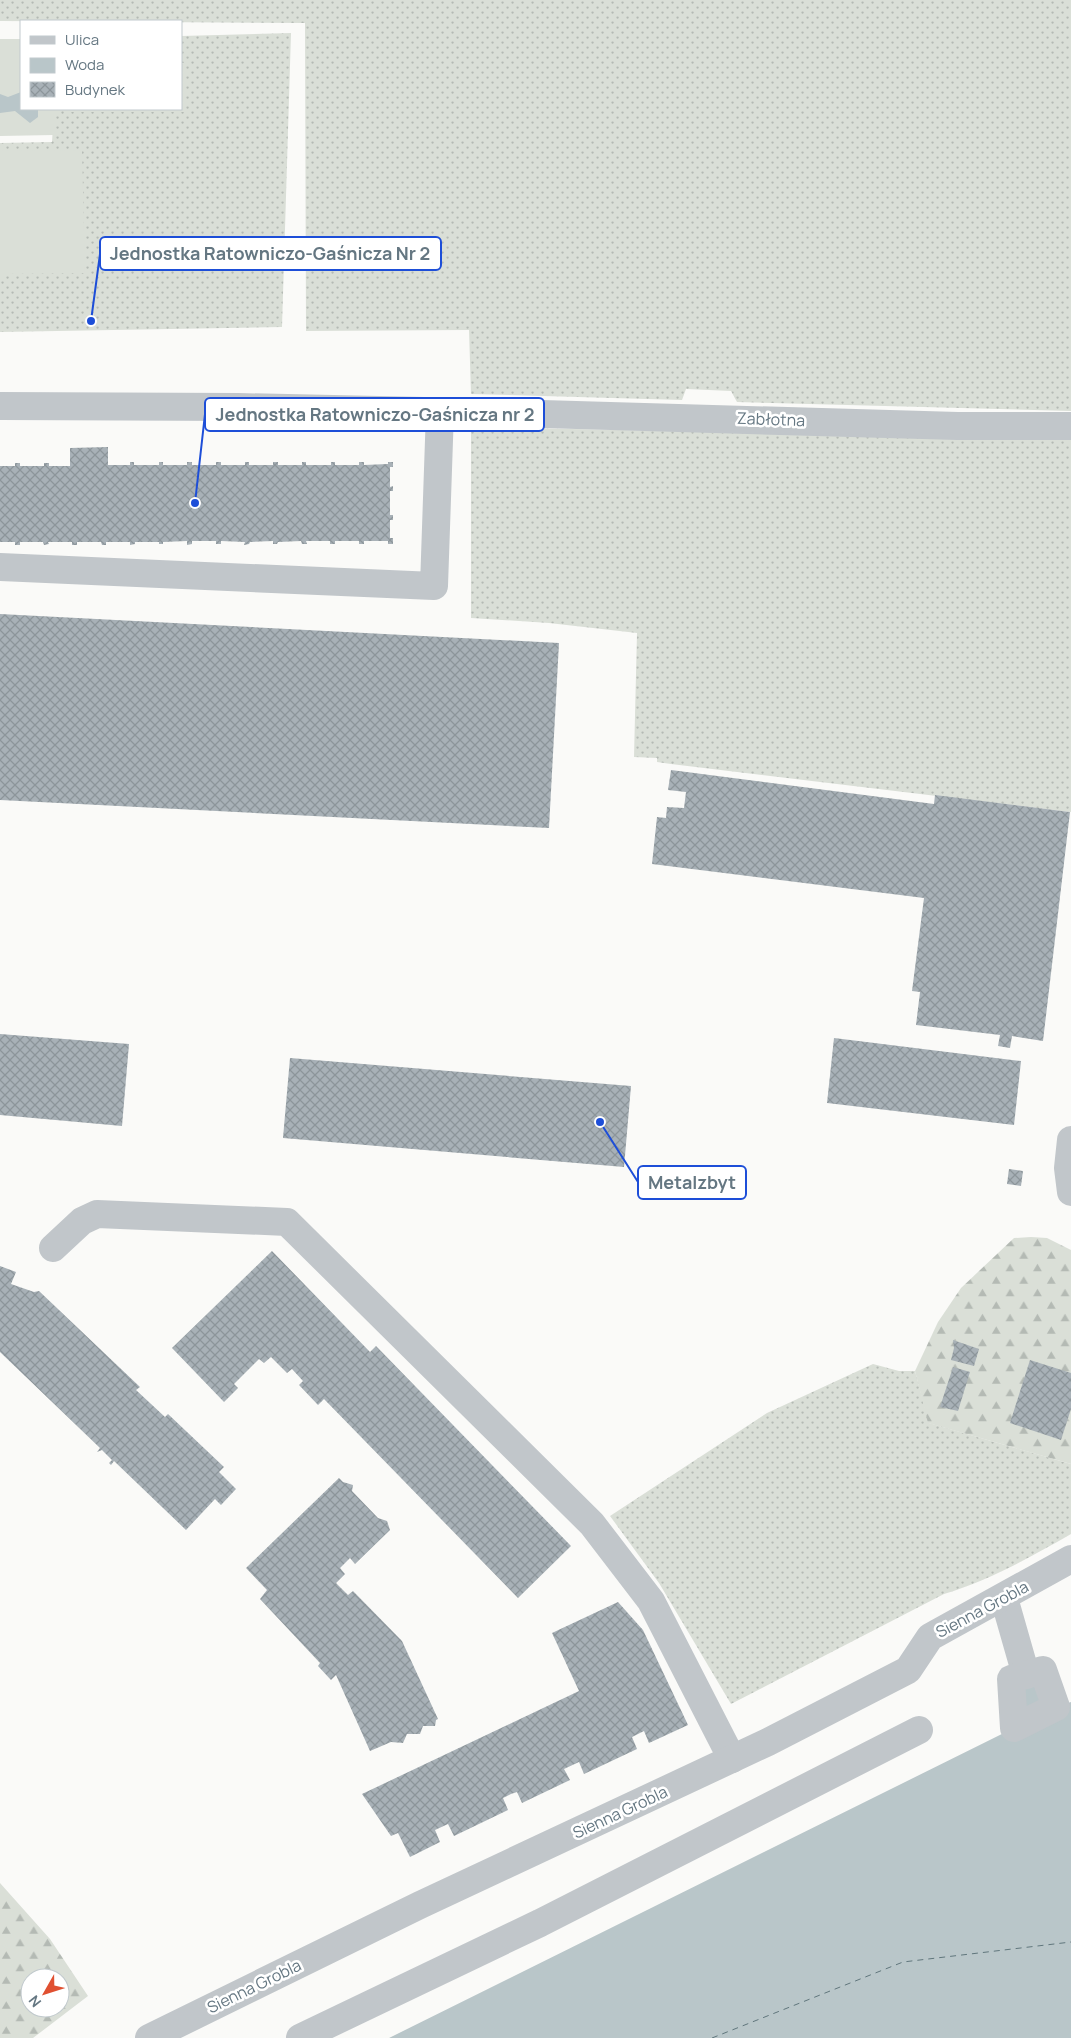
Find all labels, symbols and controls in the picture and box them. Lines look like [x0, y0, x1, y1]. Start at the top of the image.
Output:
legend [20, 20, 182, 110]
text: Ulica [65, 29, 99, 50]
text: Woda [65, 54, 104, 75]
text: Budynek [65, 79, 126, 100]
callout: Jednostka Ratowniczo-Gaśnicza Nr 2 [100, 237, 441, 270]
text: Jednostka Ratowniczo-Gaśnicza Nr 2 [110, 241, 430, 265]
callout: Jednostka Ratowniczo-Gaśnicza nr 2 [205, 398, 544, 431]
text: Jednostka Ratowniczo-Gaśnicza nr 2 [216, 402, 534, 426]
street label: Zabłotna [737, 407, 805, 431]
callout: Metalzbyt [638, 1166, 746, 1199]
text: Metalzbyt [648, 1170, 736, 1194]
street label: Sienna Grobla [932, 1575, 1032, 1643]
street label: Sienna Grobla [569, 1780, 671, 1844]
street label: Sienna Grobla [203, 1954, 305, 2018]
north arrow [20, 1968, 70, 2018]
text: N [24, 1992, 45, 2011]

